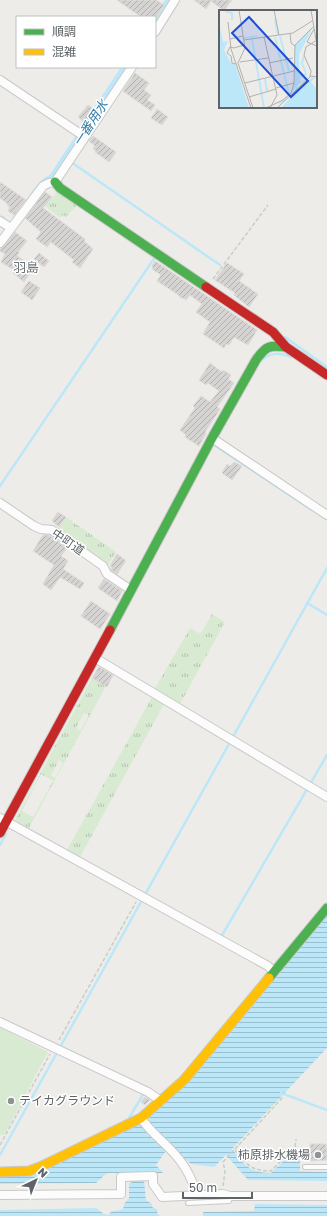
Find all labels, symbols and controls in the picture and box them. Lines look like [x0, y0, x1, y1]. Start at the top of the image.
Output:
inset map [219, 10, 317, 108]
legend [16, 16, 156, 68]
text: 順調 [52, 24, 76, 39]
text: 混雑 [52, 44, 76, 59]
water label: 一番用水 [69, 95, 112, 149]
district label: 羽島 [13, 259, 39, 275]
street label: 中町道 [49, 525, 87, 558]
place label: テイカグラウンド [19, 1093, 115, 1108]
marker: テイカグラウンド [6, 1096, 16, 1106]
place label: 柿原排水機場 [238, 1147, 310, 1162]
marker: 柿原排水機場 [313, 1150, 323, 1160]
north arrow [16, 1160, 56, 1200]
text: N [36, 1165, 51, 1180]
scale bar [183, 1174, 252, 1200]
text: 50 m [189, 1180, 217, 1195]

